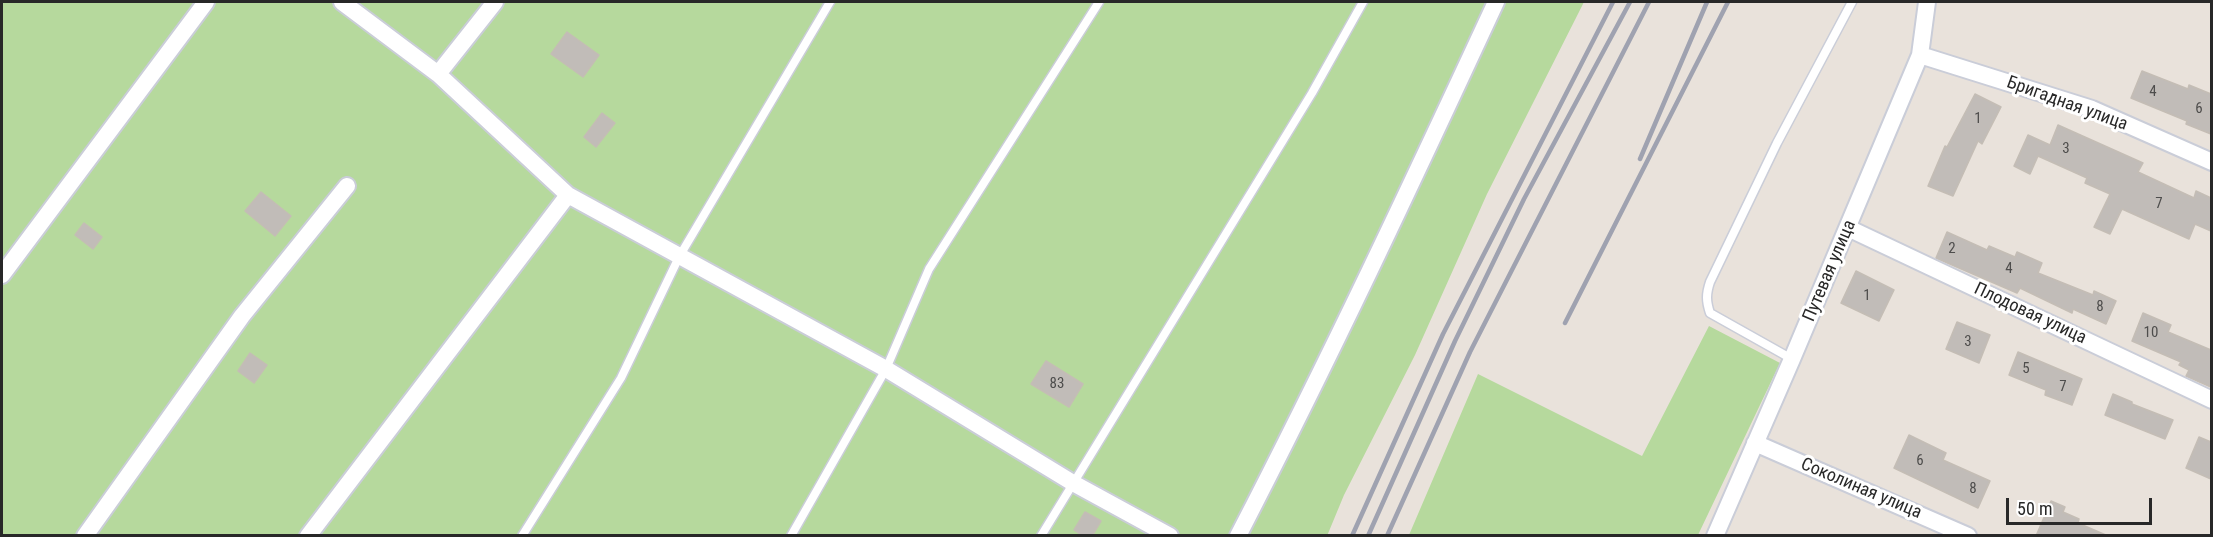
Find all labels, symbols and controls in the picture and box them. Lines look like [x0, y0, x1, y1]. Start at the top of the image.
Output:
street label: Бригадная улица [2004, 72, 2130, 136]
house number: 4 [2149, 83, 2157, 101]
house number: 6 [2195, 100, 2203, 118]
house number: 1 [1974, 110, 1982, 128]
house number: 3 [2062, 140, 2070, 158]
house number: 7 [2155, 195, 2163, 213]
street label: Путевая улица [1799, 217, 1861, 325]
house number: 2 [1948, 240, 1956, 258]
house number: 4 [2005, 260, 2013, 278]
street label: Плодовая улица [1970, 279, 2090, 349]
house number: 1 [1863, 287, 1871, 305]
house number: 8 [2096, 298, 2104, 316]
house number: 10 [2144, 324, 2158, 342]
house number: 3 [1964, 333, 1972, 351]
house number: 5 [2022, 360, 2030, 378]
house number: 83 [1050, 375, 1064, 393]
house number: 7 [2059, 378, 2067, 396]
house number: 6 [1916, 452, 1924, 470]
street label: Соколиная улица [1797, 454, 1925, 524]
house number: 8 [1969, 480, 1977, 498]
scale bar [2009, 486, 2154, 524]
text: 50 m [2017, 498, 2052, 519]

